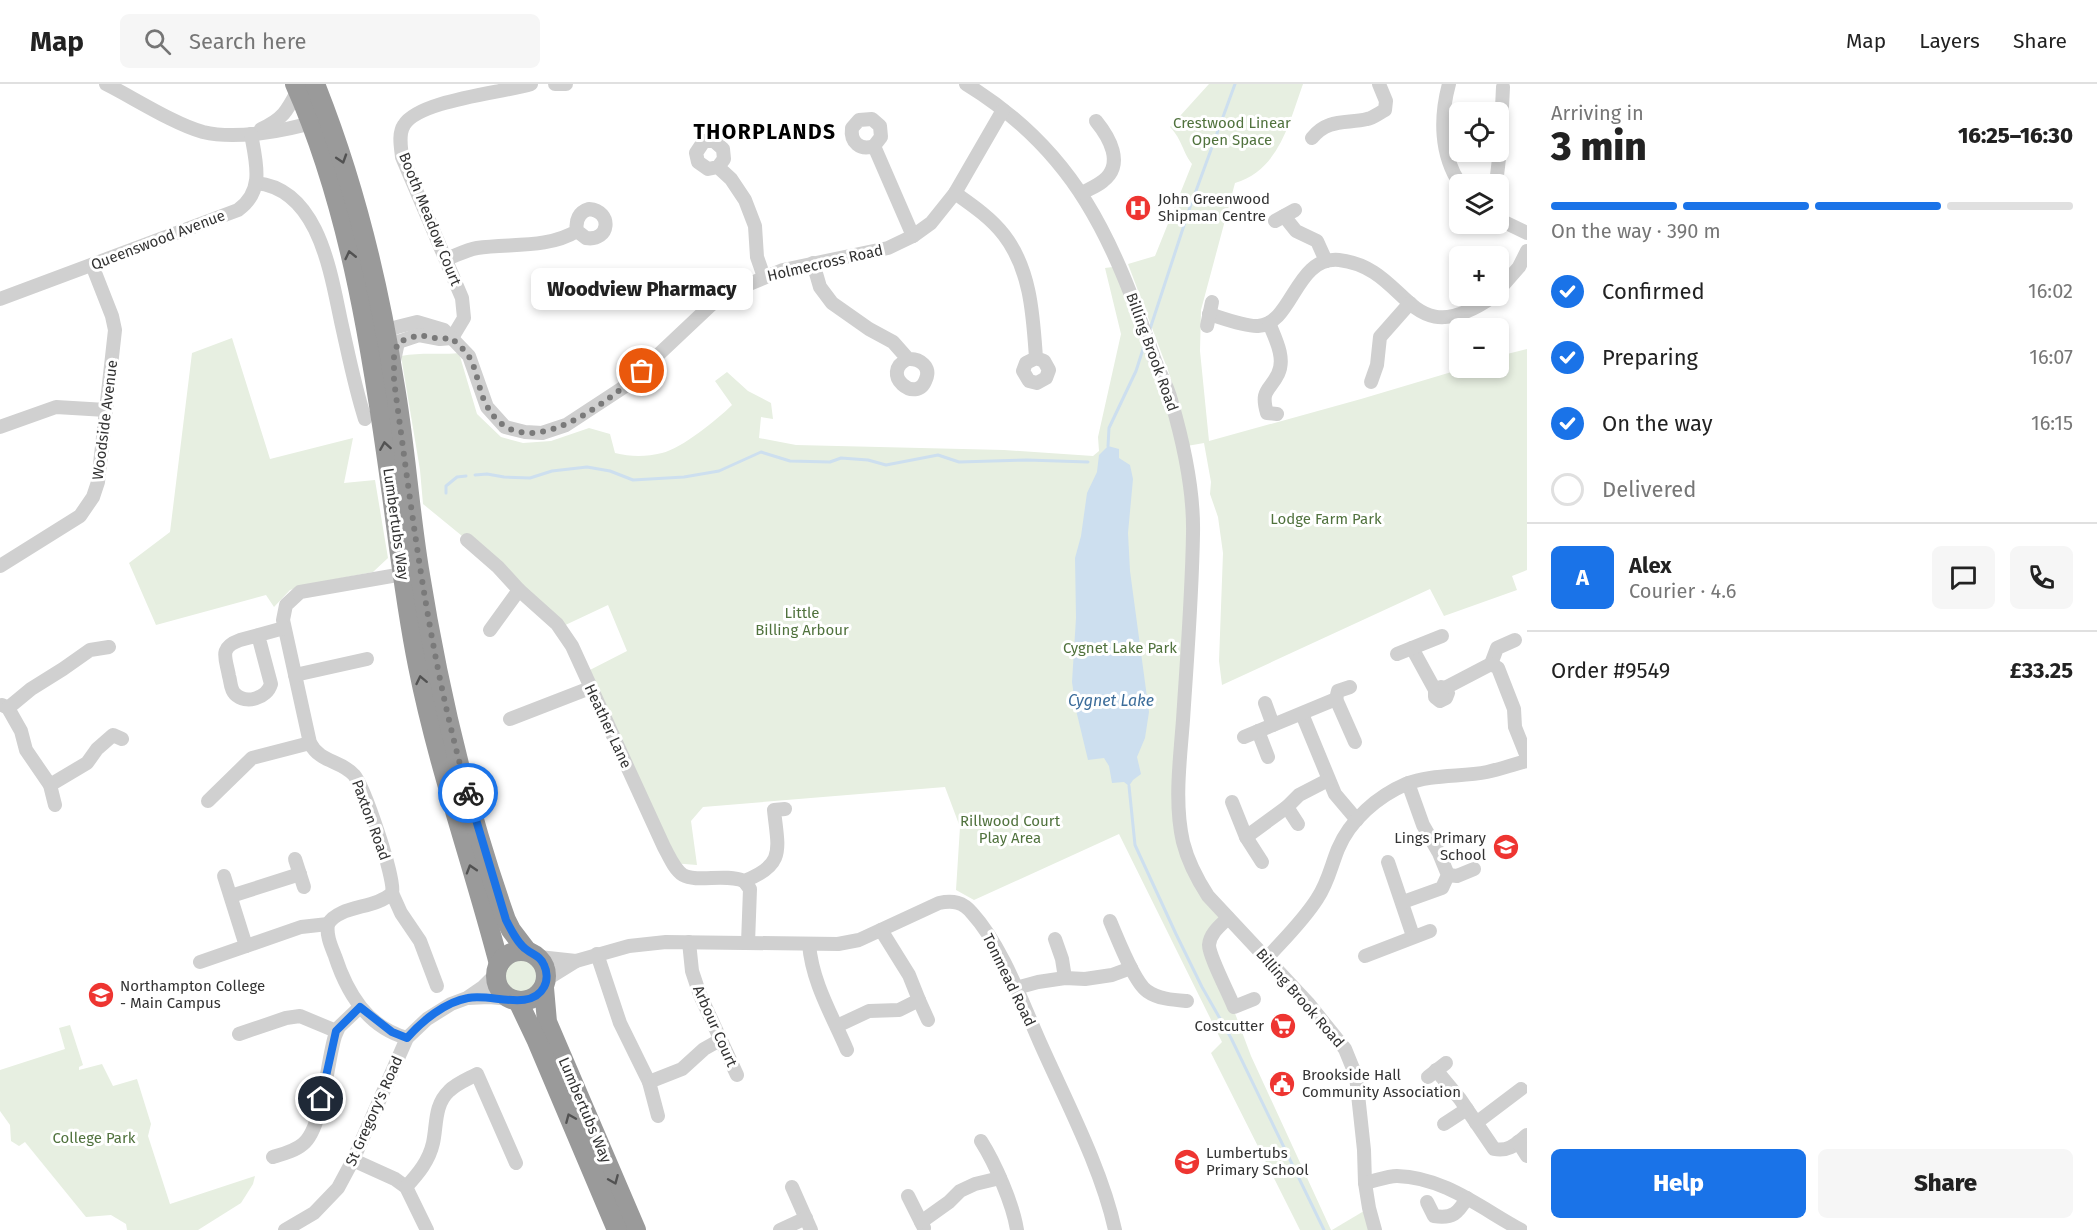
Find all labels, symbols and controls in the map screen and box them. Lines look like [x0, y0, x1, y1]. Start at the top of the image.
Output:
search box [120, 14, 540, 68]
text: Map [30, 25, 84, 58]
icon: search [141, 25, 174, 58]
text: Search here [189, 28, 307, 55]
text: Map [1846, 28, 1886, 54]
text: Layers [1919, 28, 1980, 54]
text: Share [2013, 28, 2067, 54]
text: Arriving in [1551, 101, 1644, 125]
map controls [1449, 102, 1509, 378]
button: locate [1449, 102, 1509, 162]
park label: Crestwood Linear Open Space [1173, 114, 1291, 149]
district label: THORPLANDS [693, 119, 837, 145]
text: 16:25–16:30 [1958, 122, 2073, 149]
text: 3 min [1551, 124, 1647, 170]
street label: Booth Meadow Court [395, 150, 465, 289]
one-way arrow [335, 153, 347, 164]
button: layers [1449, 174, 1509, 234]
place label: John Greenwood Shipman Centre [1158, 190, 1270, 225]
hospital icon: John Greenwood Shipman Centre [1123, 193, 1153, 223]
street label: Queenswood Avenue [88, 206, 228, 274]
text: On the way · 390 m [1551, 219, 1721, 243]
street label: Holmecross Road [765, 241, 885, 285]
button: + [1449, 246, 1509, 306]
one-way arrow [344, 250, 357, 260]
callout: Woodview Pharmacy [531, 269, 753, 311]
icon: check [1551, 275, 1584, 308]
text: Woodview Pharmacy [547, 277, 737, 301]
text: Confirmed [1602, 278, 1705, 305]
text: 16:02 [2028, 279, 2073, 303]
street label: Billing Brook Road [1122, 290, 1182, 414]
button: − [1449, 318, 1509, 378]
icon: check [1551, 341, 1584, 374]
text: Preparing [1602, 344, 1698, 371]
pin [616, 345, 667, 396]
text: 16:07 [2029, 345, 2073, 369]
icon: bag [625, 354, 658, 387]
street label: Woodside Avenue [89, 359, 121, 481]
icon: check [1551, 407, 1584, 440]
text: On the way [1602, 410, 1713, 437]
text: 16:15 [2031, 411, 2073, 435]
one-way arrow [379, 442, 392, 452]
street label: Lumbertubs Way [379, 467, 413, 582]
text: Delivered [1602, 476, 1697, 503]
park label: Lodge Farm Park [1270, 510, 1382, 528]
button: chat [1932, 546, 1995, 609]
button: phone [2010, 546, 2073, 609]
text: Alex [1629, 552, 1672, 579]
text: A [1576, 564, 1589, 591]
text: Courier · 4.6 [1629, 579, 1736, 603]
park label: Little Billing Arbour [755, 604, 849, 639]
park label: Cygnet Lake Park [1063, 639, 1177, 657]
text: Order #9549 [1551, 657, 1670, 684]
text: £33.25 [2010, 657, 2073, 684]
one-way arrow [415, 676, 428, 686]
street label: Heather Lane [581, 681, 635, 771]
water label: Cygnet Lake [1068, 691, 1154, 710]
courier [438, 763, 498, 823]
street label: Paxton Road [348, 777, 394, 863]
icon: bike [452, 777, 485, 810]
park label: Rillwood Court Play Area [960, 812, 1061, 847]
place label: Lings Primary School [1394, 829, 1487, 864]
school or university icon: Lings Primary School [1491, 832, 1521, 862]
one-way arrow [466, 864, 478, 875]
street label: Tonmead Road [979, 931, 1039, 1029]
street label: Billing Brook Road [1252, 945, 1348, 1051]
place label: Northampton College - Main Campus [120, 977, 265, 1012]
school or university icon: Northampton College - Main Campus [86, 980, 116, 1010]
street label: Arbour Court [689, 982, 741, 1070]
supermarket icon: Costcutter [1268, 1011, 1298, 1041]
place label: Costcutter [1195, 1017, 1264, 1035]
street label: St Gregory's Road [342, 1053, 406, 1169]
street label: Lumbertubs Way [555, 1054, 616, 1166]
place label: Brookside Hall Community Association [1302, 1066, 1461, 1101]
public building icon: Brookside Hall Community Association [1267, 1069, 1297, 1099]
pin [295, 1073, 346, 1124]
icon: home [304, 1082, 337, 1115]
one-way arrow [565, 1113, 577, 1124]
park label: College Park [53, 1129, 136, 1147]
place label: Lumbertubs Primary School [1206, 1144, 1309, 1179]
school or university icon: Lumbertubs Primary School [1172, 1147, 1202, 1177]
button: Help [1551, 1149, 1806, 1218]
button: Share [1818, 1149, 2073, 1218]
one-way arrow [607, 1173, 619, 1184]

